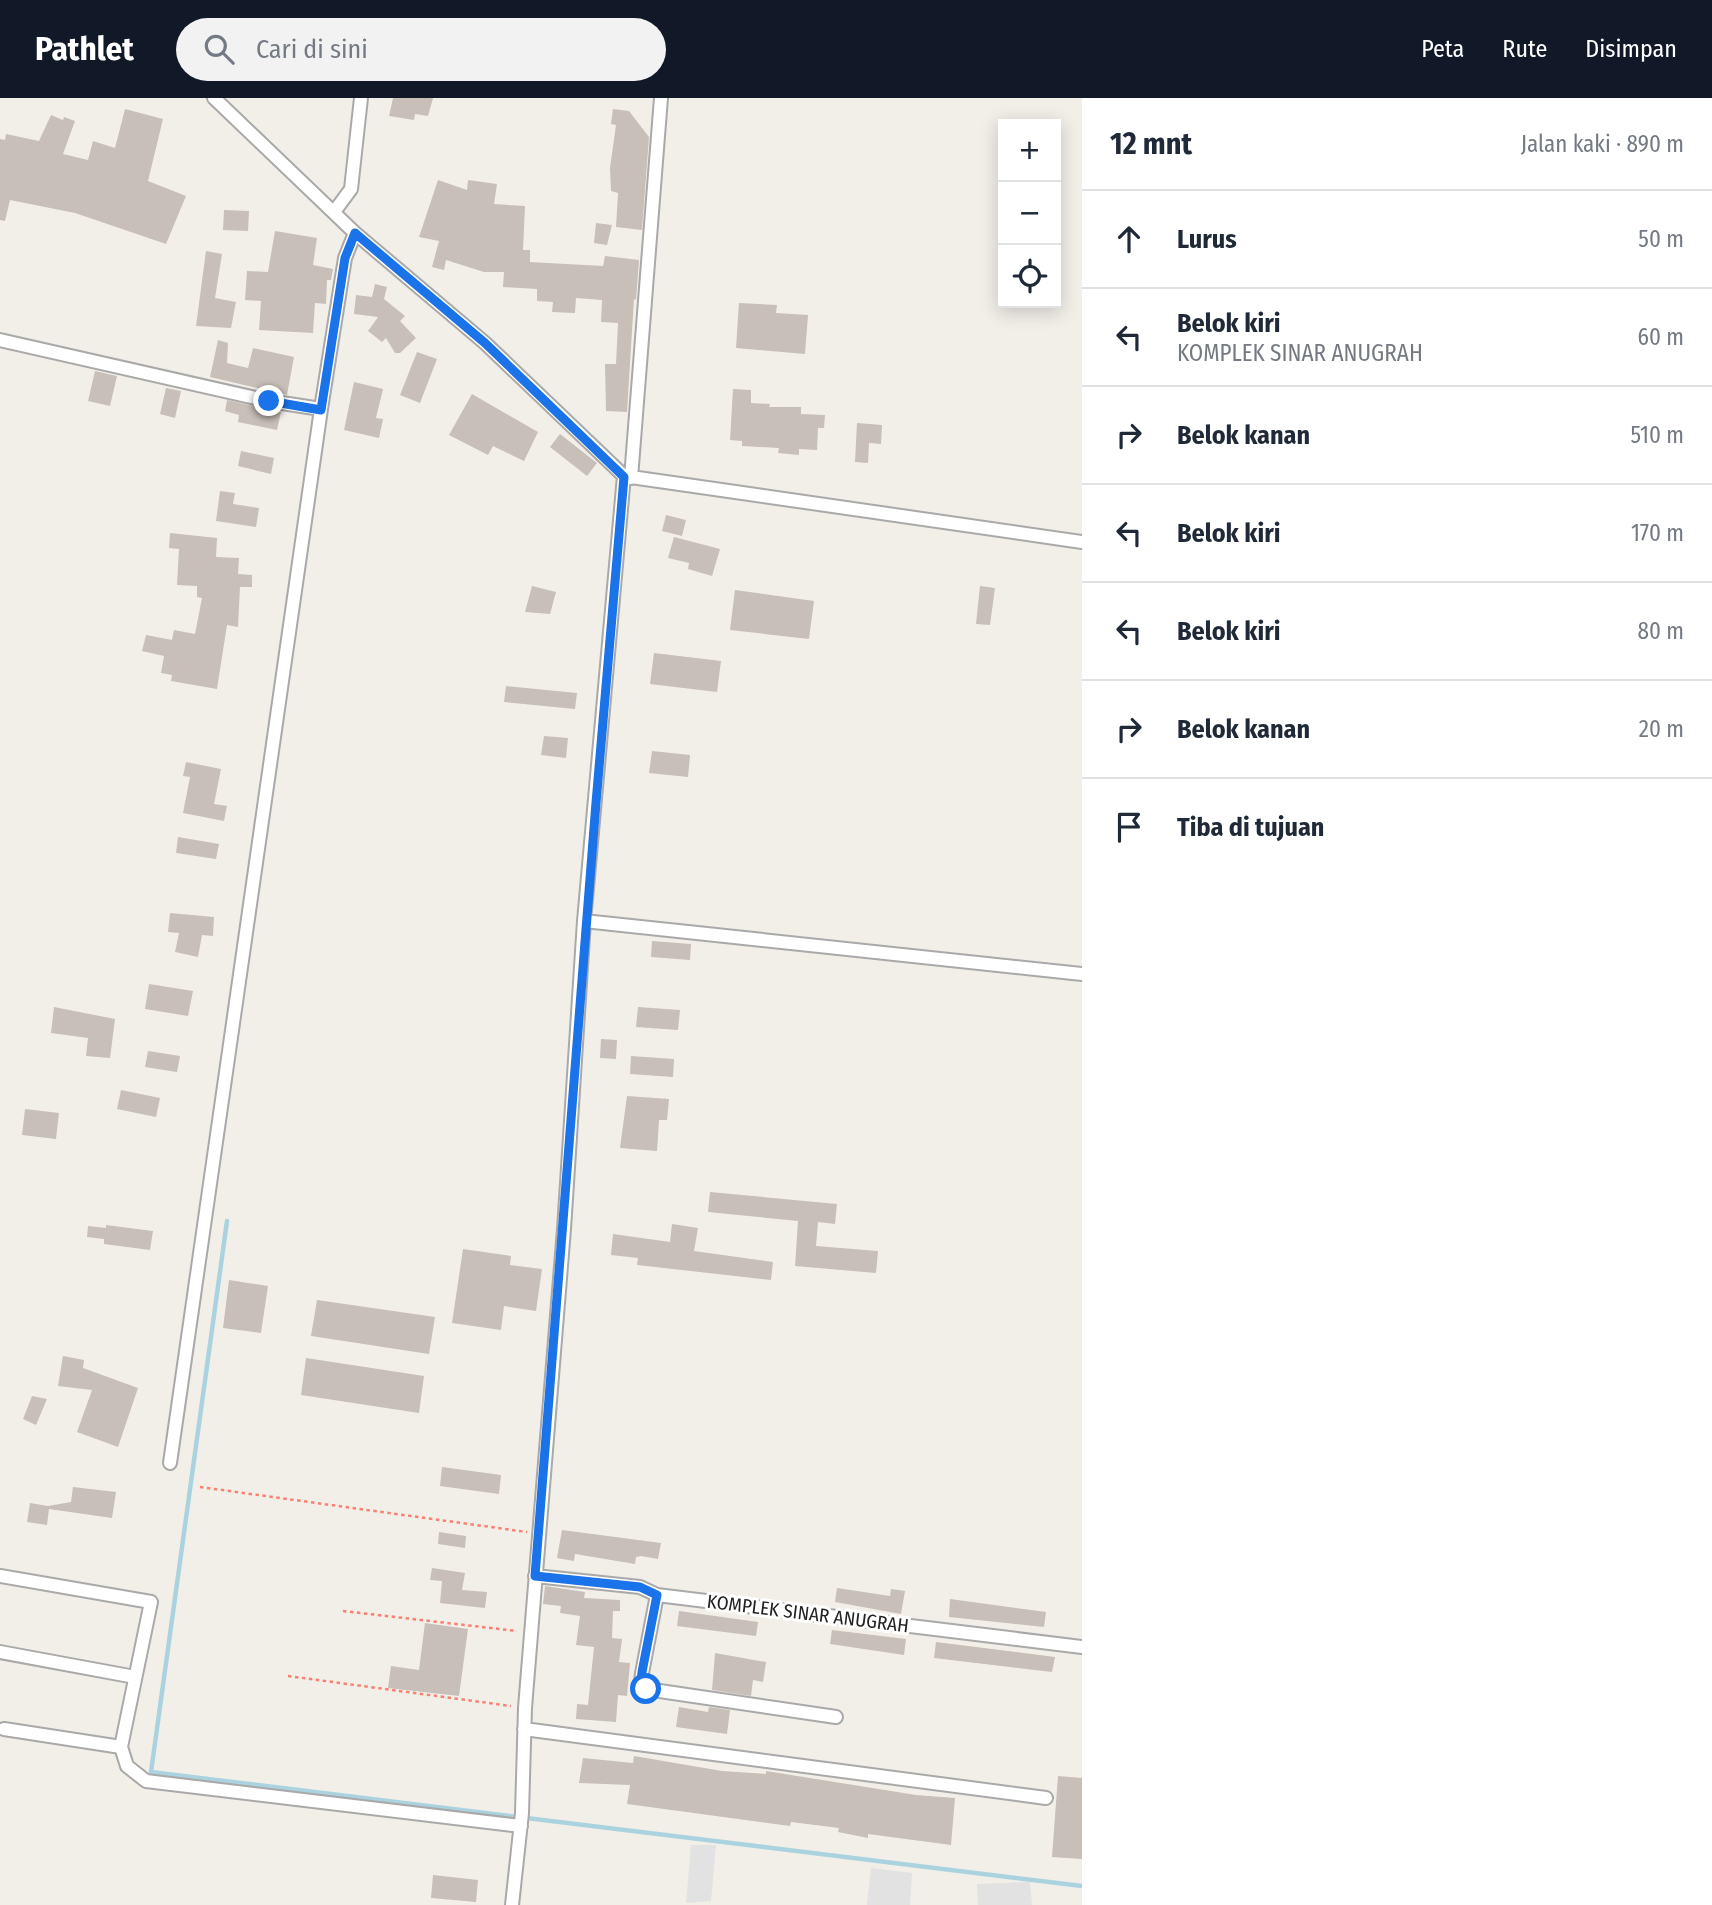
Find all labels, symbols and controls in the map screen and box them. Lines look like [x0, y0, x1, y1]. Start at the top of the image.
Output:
search box [176, 18, 666, 81]
text: Pathlet [35, 29, 134, 69]
icon: search [200, 30, 238, 68]
text: Cari di sini [256, 34, 368, 65]
text: Peta [1421, 35, 1464, 63]
text: Rute [1502, 35, 1547, 63]
text: Disimpan [1585, 35, 1677, 63]
map controls [998, 119, 1061, 308]
button: + [998, 119, 1061, 182]
text: 12 mnt [1110, 126, 1192, 162]
text: Jalan kaki · 890 m [1521, 130, 1684, 158]
button: − [998, 182, 1061, 245]
icon: ahead [1110, 220, 1148, 258]
text: Lurus [1177, 224, 1237, 255]
text: 50 m [1638, 225, 1684, 253]
button: locate [998, 245, 1061, 308]
text: Belok kiri [1177, 308, 1280, 339]
icon: left [1110, 318, 1148, 356]
text: 60 m [1638, 323, 1684, 351]
text: KOMPLEK SINAR ANUGRAH [1177, 339, 1423, 367]
route end [253, 385, 284, 416]
icon: right [1110, 416, 1148, 454]
text: Belok kanan [1177, 420, 1310, 451]
text: 510 m [1631, 421, 1684, 449]
icon: left [1110, 514, 1148, 552]
text: Belok kiri [1177, 518, 1280, 549]
text: 170 m [1631, 519, 1684, 547]
icon: left [1110, 612, 1148, 650]
text: Belok kiri [1177, 616, 1280, 647]
text: 80 m [1637, 617, 1684, 645]
icon: right [1110, 710, 1148, 748]
text: Belok kanan [1177, 714, 1310, 745]
text: 20 m [1639, 715, 1684, 743]
icon: arrive [1110, 808, 1148, 846]
text: Tiba di tujuan [1177, 812, 1324, 843]
street label: KOMPLEK SINAR ANUGRAH [706, 1590, 910, 1637]
route start [630, 1673, 661, 1704]

